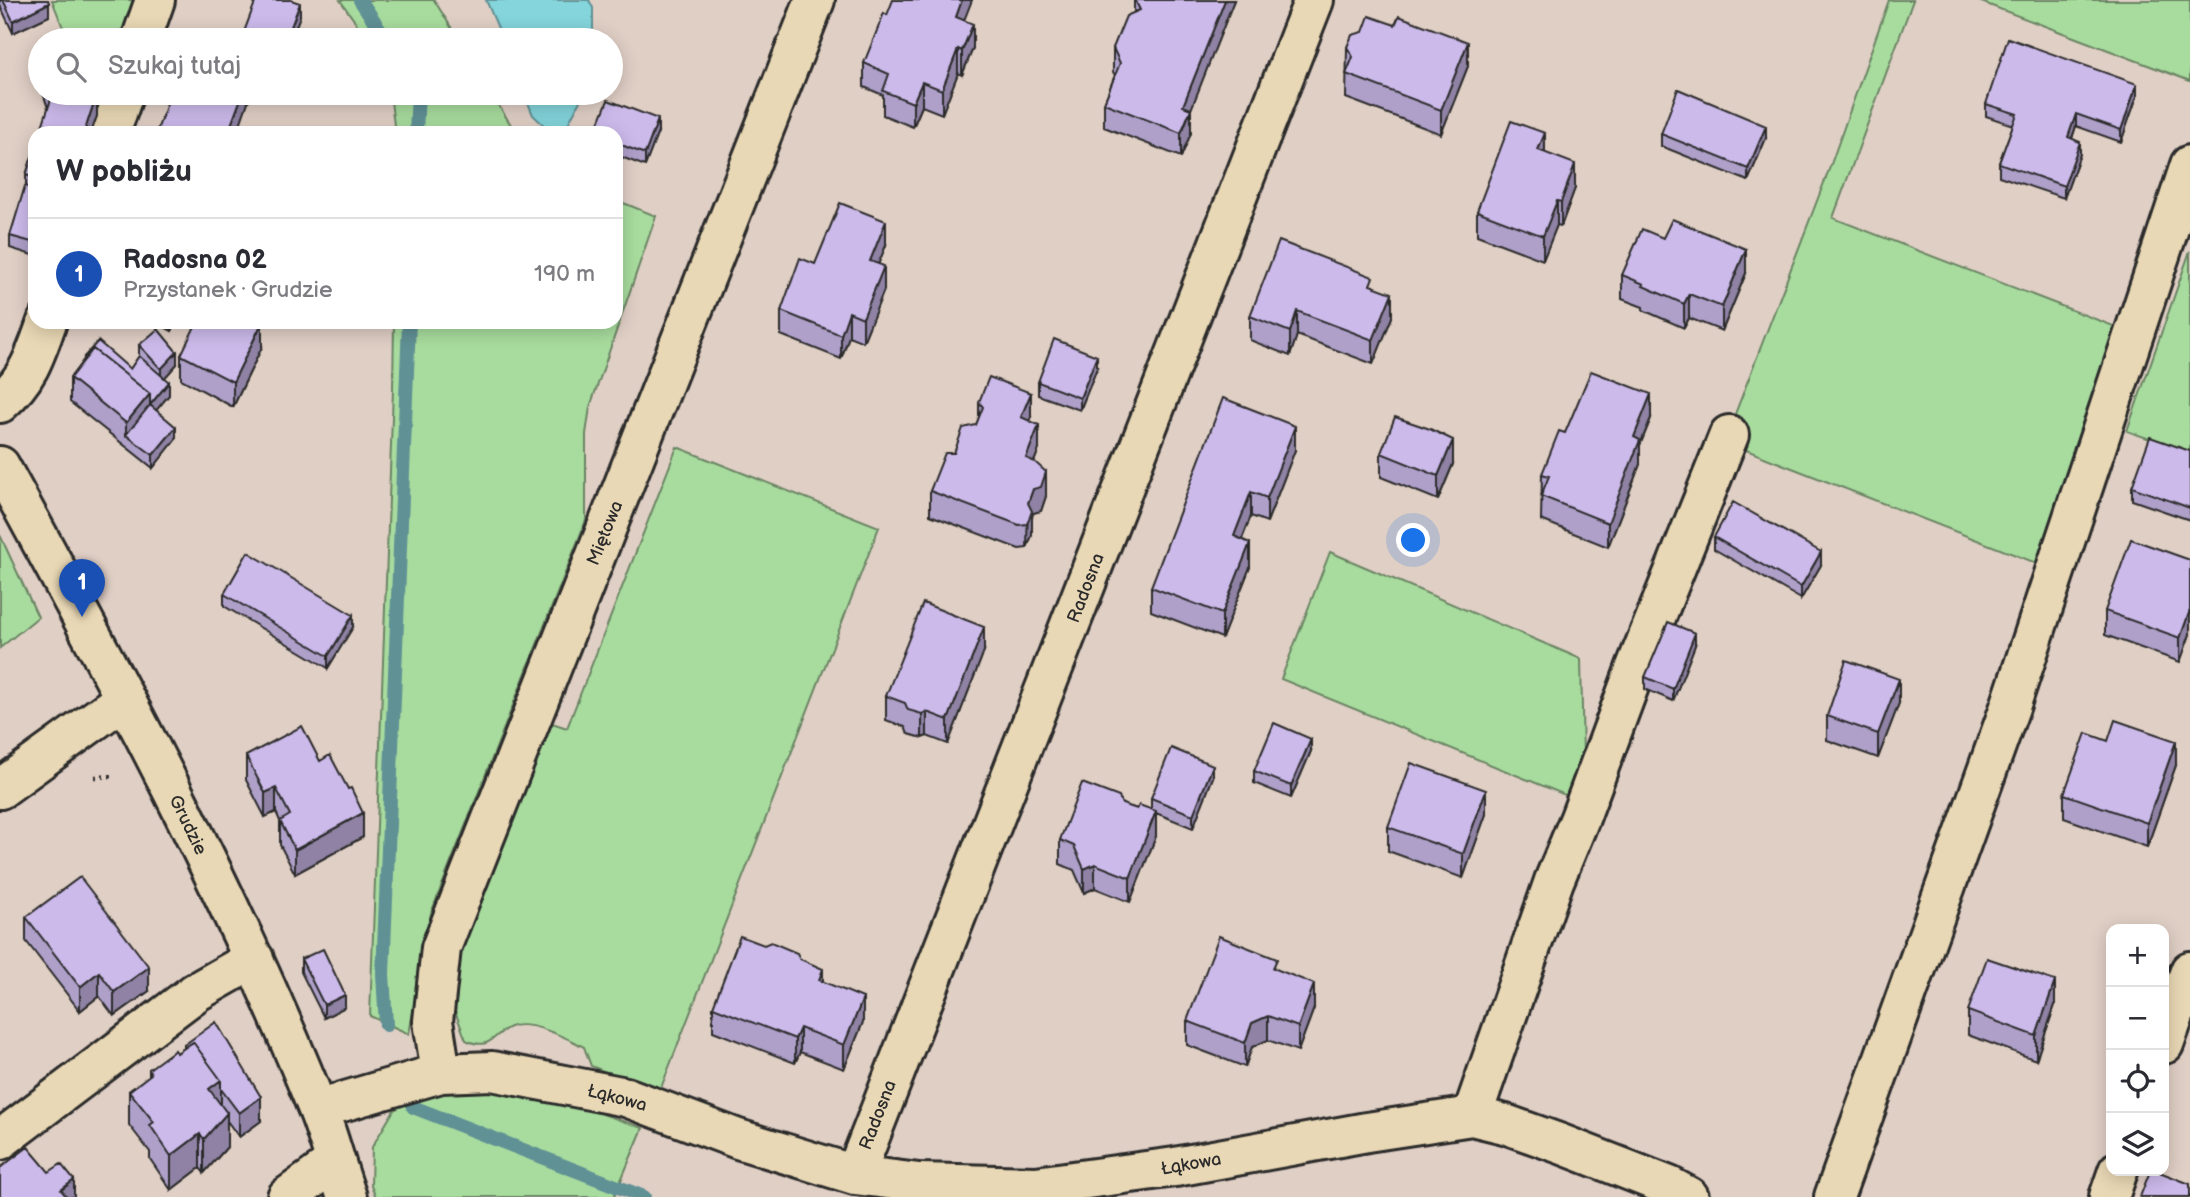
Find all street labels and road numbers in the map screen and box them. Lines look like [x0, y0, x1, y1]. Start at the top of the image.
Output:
street label: Miętowa [583, 498, 627, 568]
street label: Radosna [1063, 550, 1109, 626]
street label: Grudzie [165, 792, 212, 859]
street label: Radosna [855, 1077, 901, 1153]
street label: Łąkowa [585, 1080, 649, 1116]
street label: Łąkowa [1159, 1148, 1223, 1180]

